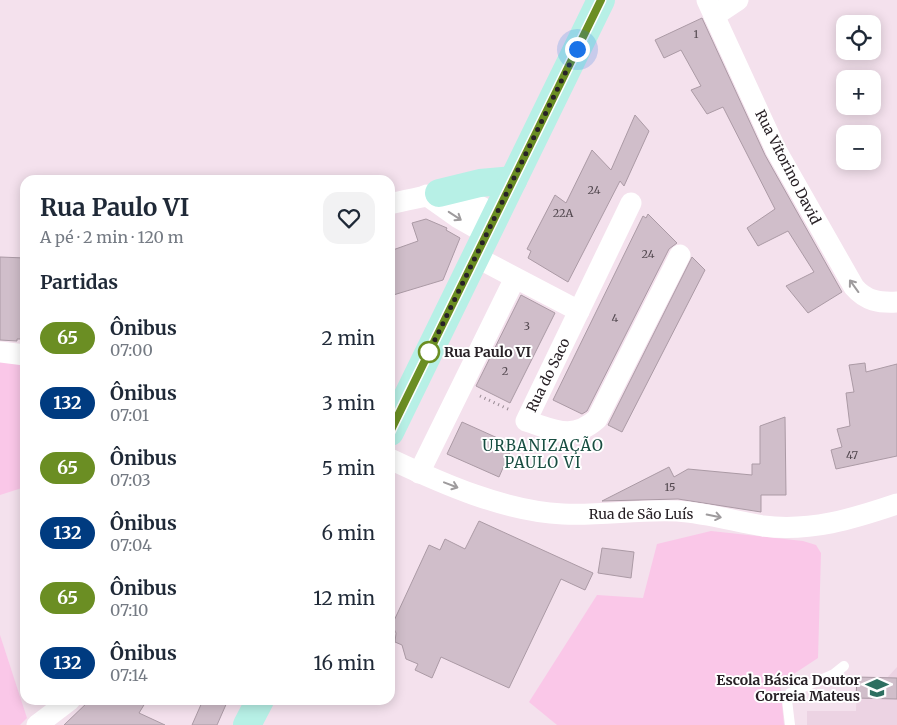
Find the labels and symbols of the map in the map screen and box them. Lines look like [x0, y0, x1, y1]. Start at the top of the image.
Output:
house number: 1 [694, 27, 699, 41]
your location [565, 37, 590, 62]
street label: Rua Vitorino David [751, 107, 825, 228]
house number: 24 [588, 183, 601, 197]
house number: 22A [553, 206, 574, 220]
one-way arrow [448, 211, 462, 221]
house number: 24 [642, 247, 655, 261]
one-way arrow [849, 279, 859, 293]
house number: 4 [612, 311, 619, 325]
house number: 3 [524, 319, 530, 333]
street label: Rua do Saco [522, 335, 574, 415]
marker: Rua Paulo VI [418, 341, 440, 363]
place label: Rua Paulo VI [444, 343, 532, 361]
house number: 2 [502, 364, 508, 378]
district label: URBANIZAÇÃO PAULO VI [482, 436, 604, 472]
house number: 47 [846, 448, 858, 462]
house number: 15 [664, 480, 676, 494]
one-way arrow [443, 481, 458, 490]
street label: Rua de São Luís [589, 505, 693, 523]
one-way arrow [705, 512, 721, 522]
place label: Escola Básica Doutor Correia Mateus [716, 671, 860, 705]
school or university icon: Escola Básica Doutor Correia Mateus [864, 675, 890, 701]

